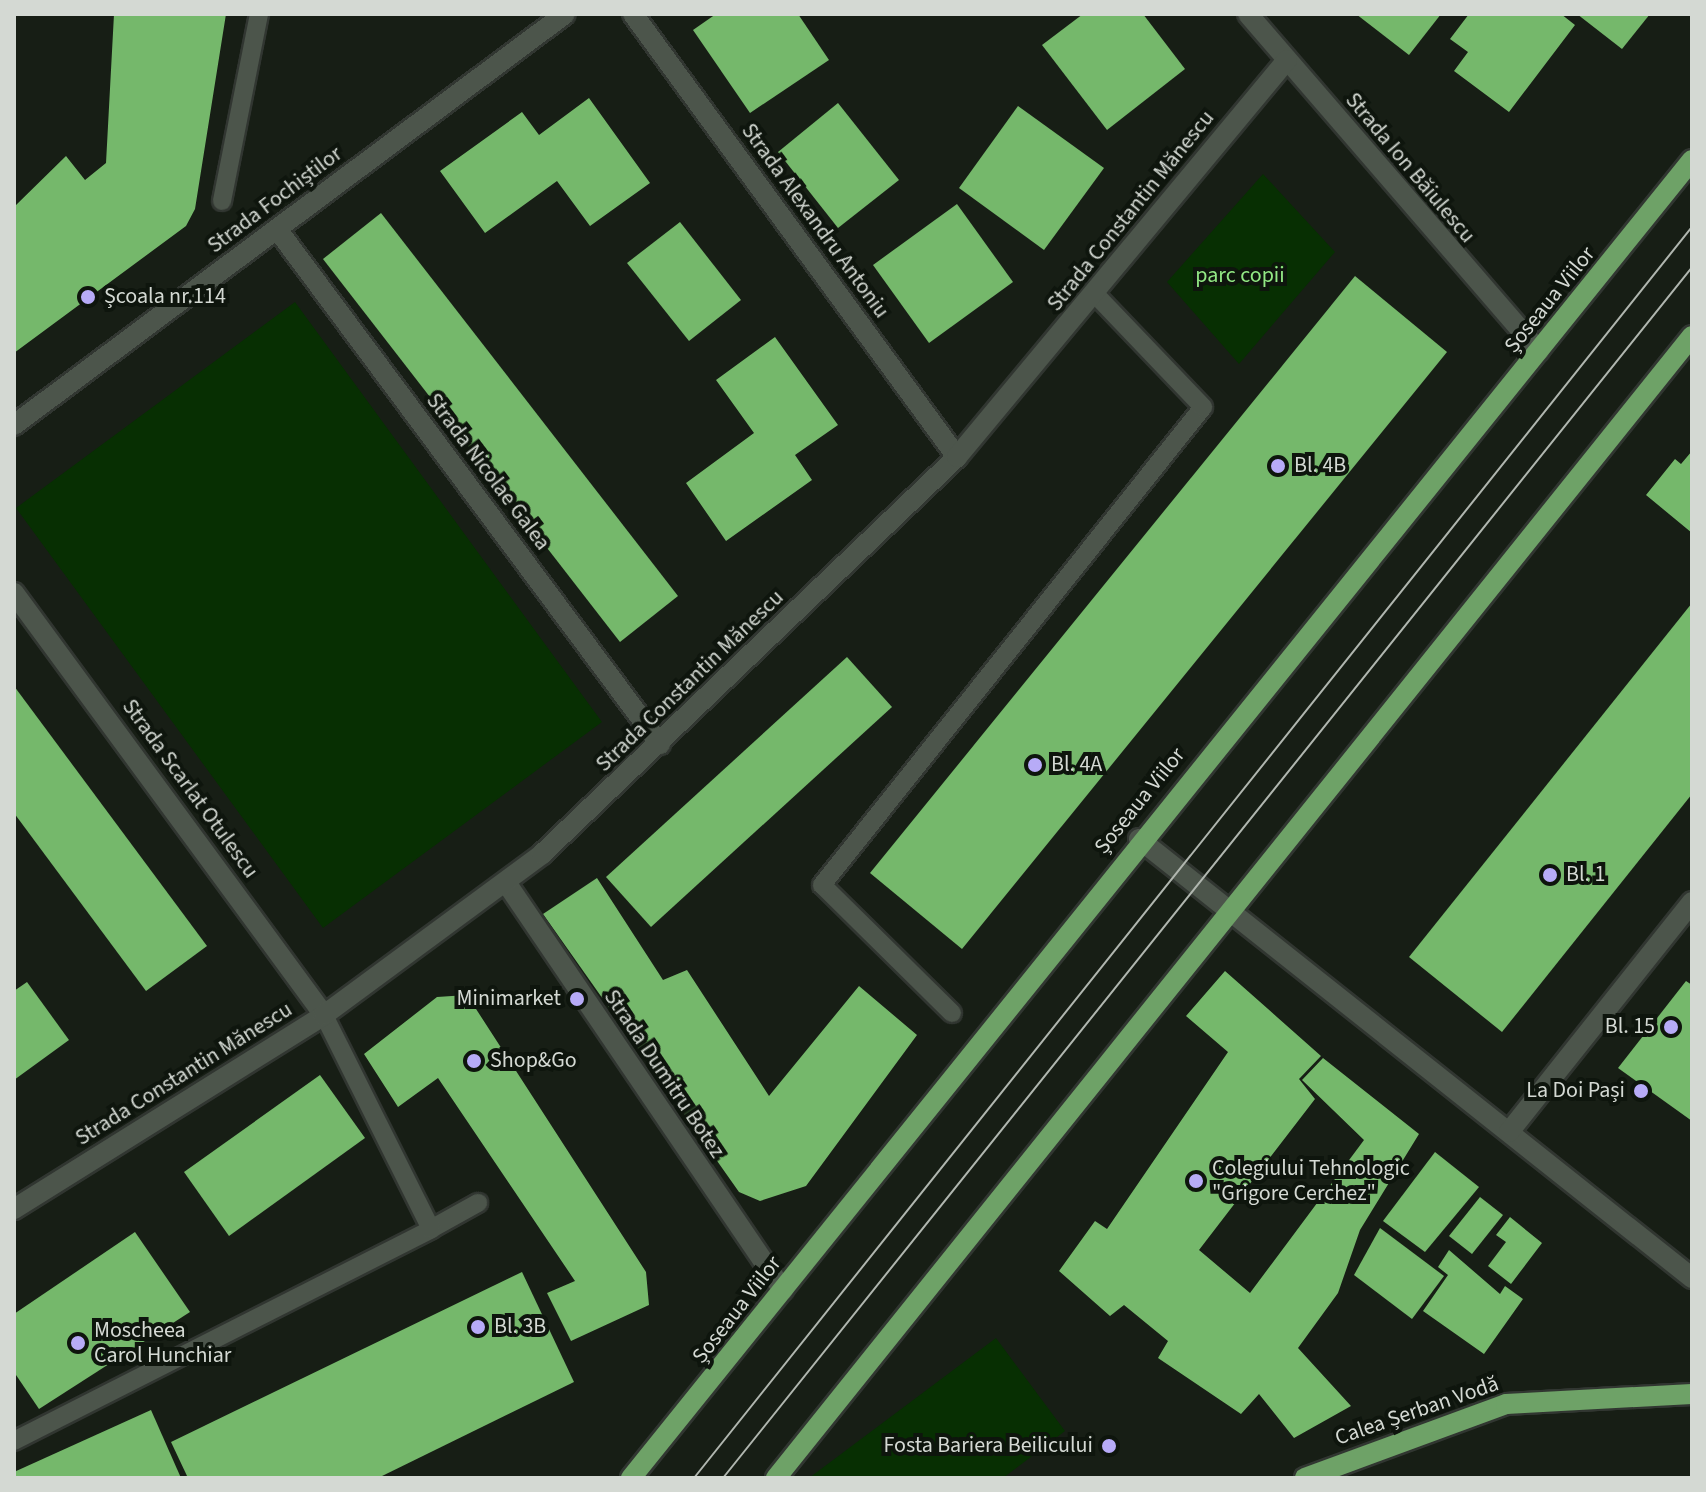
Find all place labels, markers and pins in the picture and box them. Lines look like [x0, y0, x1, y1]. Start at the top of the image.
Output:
place label: Școala nr.114 [104, 284, 226, 310]
marker: Școala nr.114 [79, 288, 97, 306]
place label: Bl. 4B [1294, 453, 1346, 479]
marker: Bl. 4B [1269, 457, 1287, 475]
place label: Bl. 4A [1051, 752, 1102, 778]
marker: Bl. 4A [1026, 756, 1044, 774]
place label: Bl. 1 [1566, 862, 1605, 888]
marker: Bl. 1 [1541, 866, 1559, 884]
place label: Minimarket [457, 986, 561, 1012]
marker: Minimarket [568, 990, 586, 1008]
place label: Bl. 15 [1605, 1014, 1655, 1040]
marker: Bl. 15 [1662, 1018, 1680, 1036]
place label: Shop&Go [490, 1048, 577, 1074]
marker: Shop&Go [465, 1052, 483, 1070]
place label: La Doi Pași [1526, 1078, 1625, 1104]
marker: La Doi Pași [1632, 1082, 1650, 1100]
place label: Colegiului Tehnologic "Grigore Cerchez" [1212, 1155, 1410, 1206]
marker: Colegiului Tehnologic "Grigore Cerchez" [1187, 1172, 1205, 1190]
place label: Bl. 3B [494, 1314, 546, 1340]
place label: Moscheea Carol Hunchiar [94, 1317, 231, 1368]
marker: Bl. 3B [469, 1318, 487, 1336]
marker: Moscheea Carol Hunchiar [69, 1334, 87, 1352]
place label: Fosta Bariera Beilicului [883, 1433, 1093, 1459]
marker: Fosta Bariera Beilicului [1100, 1437, 1118, 1455]

